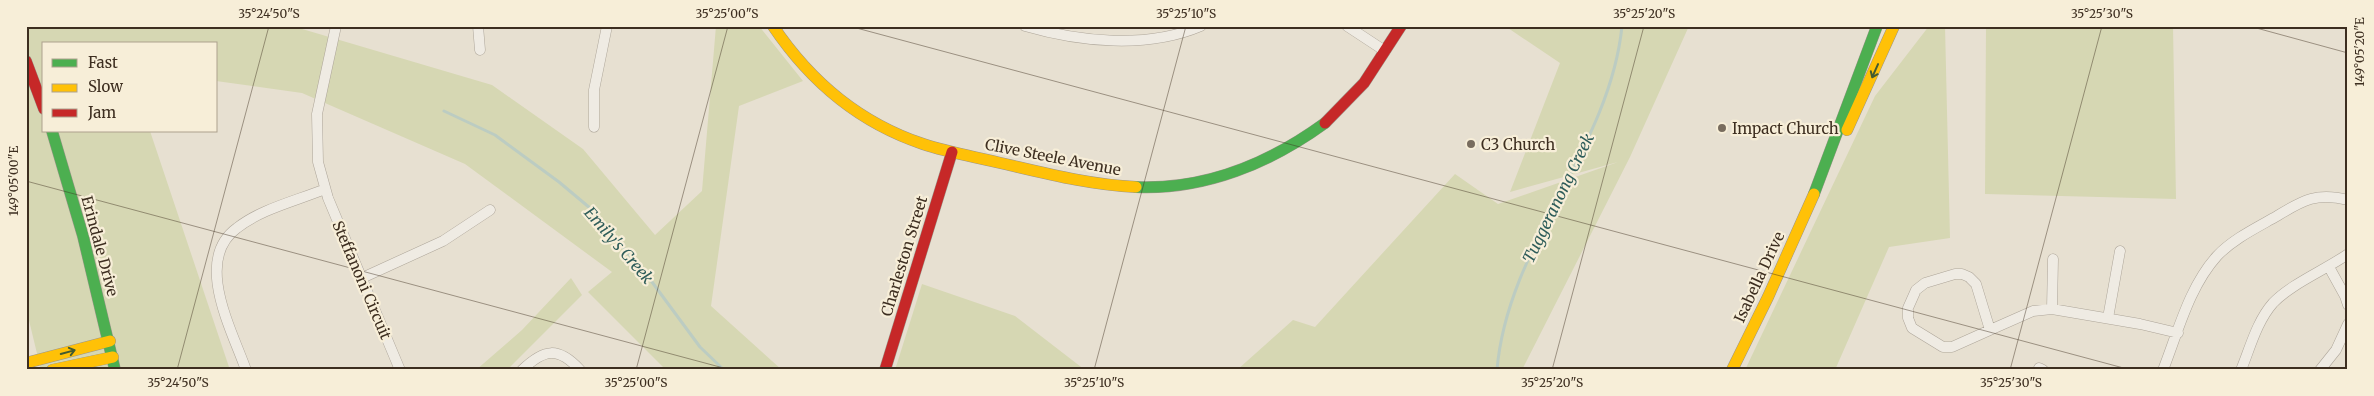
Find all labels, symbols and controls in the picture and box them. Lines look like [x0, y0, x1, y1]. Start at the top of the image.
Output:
text: 35°24'50"S [238, 6, 300, 21]
text: 35°25'00"S [696, 6, 758, 21]
text: 35°25'10"S [1156, 6, 1216, 21]
text: 35°25'20"S [1613, 6, 1675, 21]
text: 35°25'30"S [2071, 6, 2133, 21]
text: 149°05'20"E [2352, 17, 2367, 87]
legend [42, 42, 218, 132]
text: Fast [88, 53, 118, 72]
one-way arrow [1869, 63, 1879, 78]
text: Slow [88, 77, 123, 96]
text: Jam [87, 103, 116, 122]
place label: Impact Church [1732, 119, 1839, 138]
marker: Impact Church [1716, 122, 1728, 134]
water label: Tuggeranong Creek [1518, 130, 1598, 266]
street label: Clive Steele Avenue [984, 135, 1123, 180]
place label: C3 Church [1481, 135, 1555, 154]
marker: C3 Church [1465, 138, 1477, 150]
text: 149°05'00"E [6, 146, 21, 216]
street label: Charleston Street [877, 193, 931, 318]
street label: Erindale Drive [77, 194, 123, 299]
water label: Emily's Creek [580, 202, 658, 288]
street label: Steffanoni Circuit [328, 218, 396, 342]
street label: Isabella Drive [1730, 228, 1788, 325]
one-way arrow [59, 347, 75, 357]
text: 35°24'50"S [147, 375, 209, 390]
text: 35°25'00"S [605, 375, 667, 390]
text: 35°25'10"S [1064, 375, 1124, 390]
text: 35°25'20"S [1521, 375, 1583, 390]
text: 35°25'30"S [1980, 375, 2042, 390]

